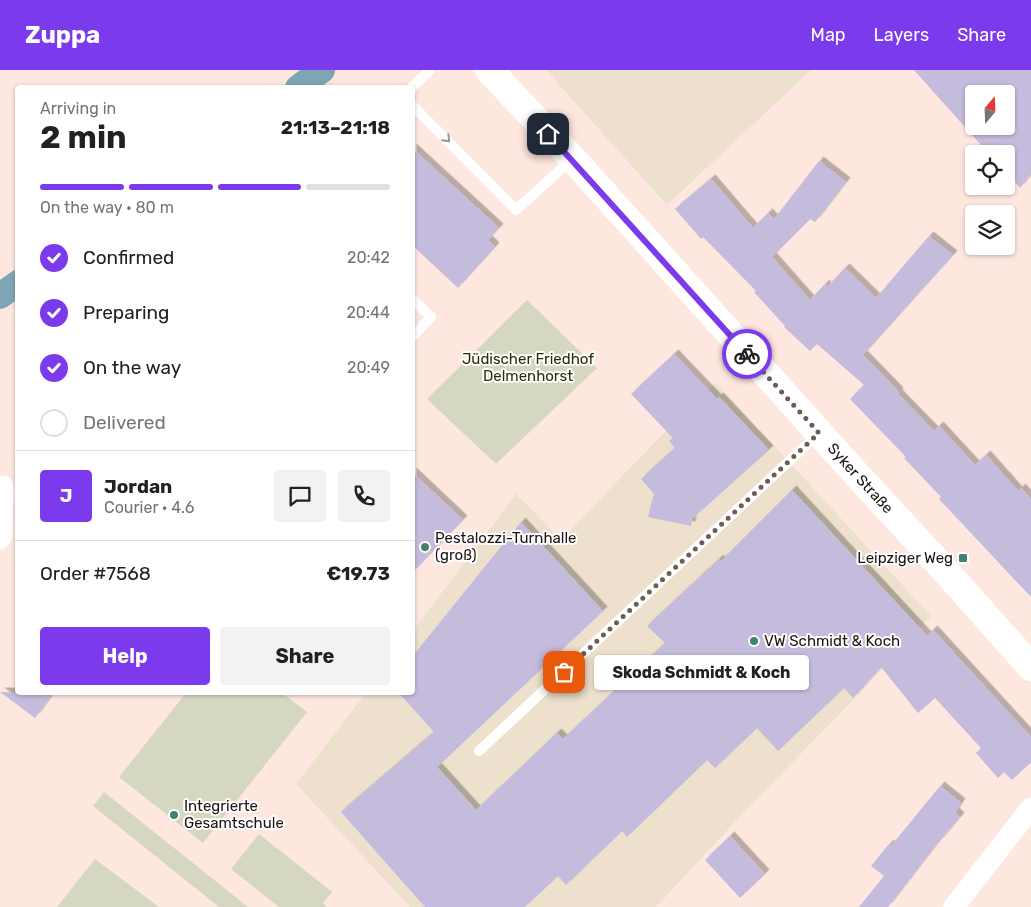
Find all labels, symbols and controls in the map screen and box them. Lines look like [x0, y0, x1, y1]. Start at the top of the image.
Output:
text: Zuppa [25, 21, 100, 49]
text: Map [811, 24, 846, 46]
text: Layers [874, 24, 929, 46]
text: Share [957, 24, 1006, 46]
north arrow [965, 85, 1015, 135]
map controls [965, 85, 1015, 255]
text: Arriving in [40, 99, 116, 118]
pin [527, 113, 569, 155]
text: 21:13–21:18 [281, 116, 390, 139]
text: 2 min [40, 118, 127, 156]
icon: home [534, 120, 562, 148]
one-way arrow [441, 133, 450, 142]
button: locate [965, 145, 1015, 195]
text: On the way · 80 m [40, 198, 174, 217]
button: layers [965, 205, 1015, 255]
icon: check [40, 244, 68, 272]
text: Confirmed [83, 246, 174, 269]
text: 20:42 [347, 248, 390, 267]
icon: check [40, 299, 68, 327]
text: Preparing [83, 301, 169, 324]
text: 20:44 [346, 303, 390, 322]
courier [722, 329, 772, 379]
icon: bike [733, 340, 761, 368]
park label: Jüdischer Friedhof Delmenhorst [462, 350, 594, 385]
icon: check [40, 354, 68, 382]
text: On the way [83, 356, 181, 379]
text: 20:49 [347, 358, 390, 377]
text: Delivered [83, 411, 166, 434]
street label: Syker Straße [824, 439, 897, 517]
button: chat [274, 470, 326, 522]
button: phone [338, 470, 390, 522]
text: Jordan [104, 475, 172, 498]
text: J [60, 484, 72, 507]
text: Courier · 4.6 [104, 498, 194, 517]
place label: Pestalozzi-Turnhalle (groß) [435, 529, 577, 564]
marker: Pestalozzi-Turnhalle (groß) [419, 541, 431, 553]
place label: Leipziger Weg [857, 549, 953, 567]
marker: Leipziger Weg [957, 552, 969, 564]
text: Order #7568 [40, 562, 151, 585]
text: €19.73 [326, 562, 390, 585]
button: Help [40, 627, 210, 685]
button: Share [220, 627, 390, 685]
place label: VW Schmidt & Koch [764, 632, 900, 650]
marker: VW Schmidt & Koch [748, 635, 760, 647]
pin [543, 651, 585, 693]
callout: Skoda Schmidt & Koch [594, 654, 809, 690]
icon: bag [550, 658, 578, 686]
text: Skoda Schmidt & Koch [612, 663, 791, 682]
place label: Integrierte Gesamtschule [184, 797, 284, 832]
marker: Integrierte Gesamtschule [168, 809, 180, 821]

